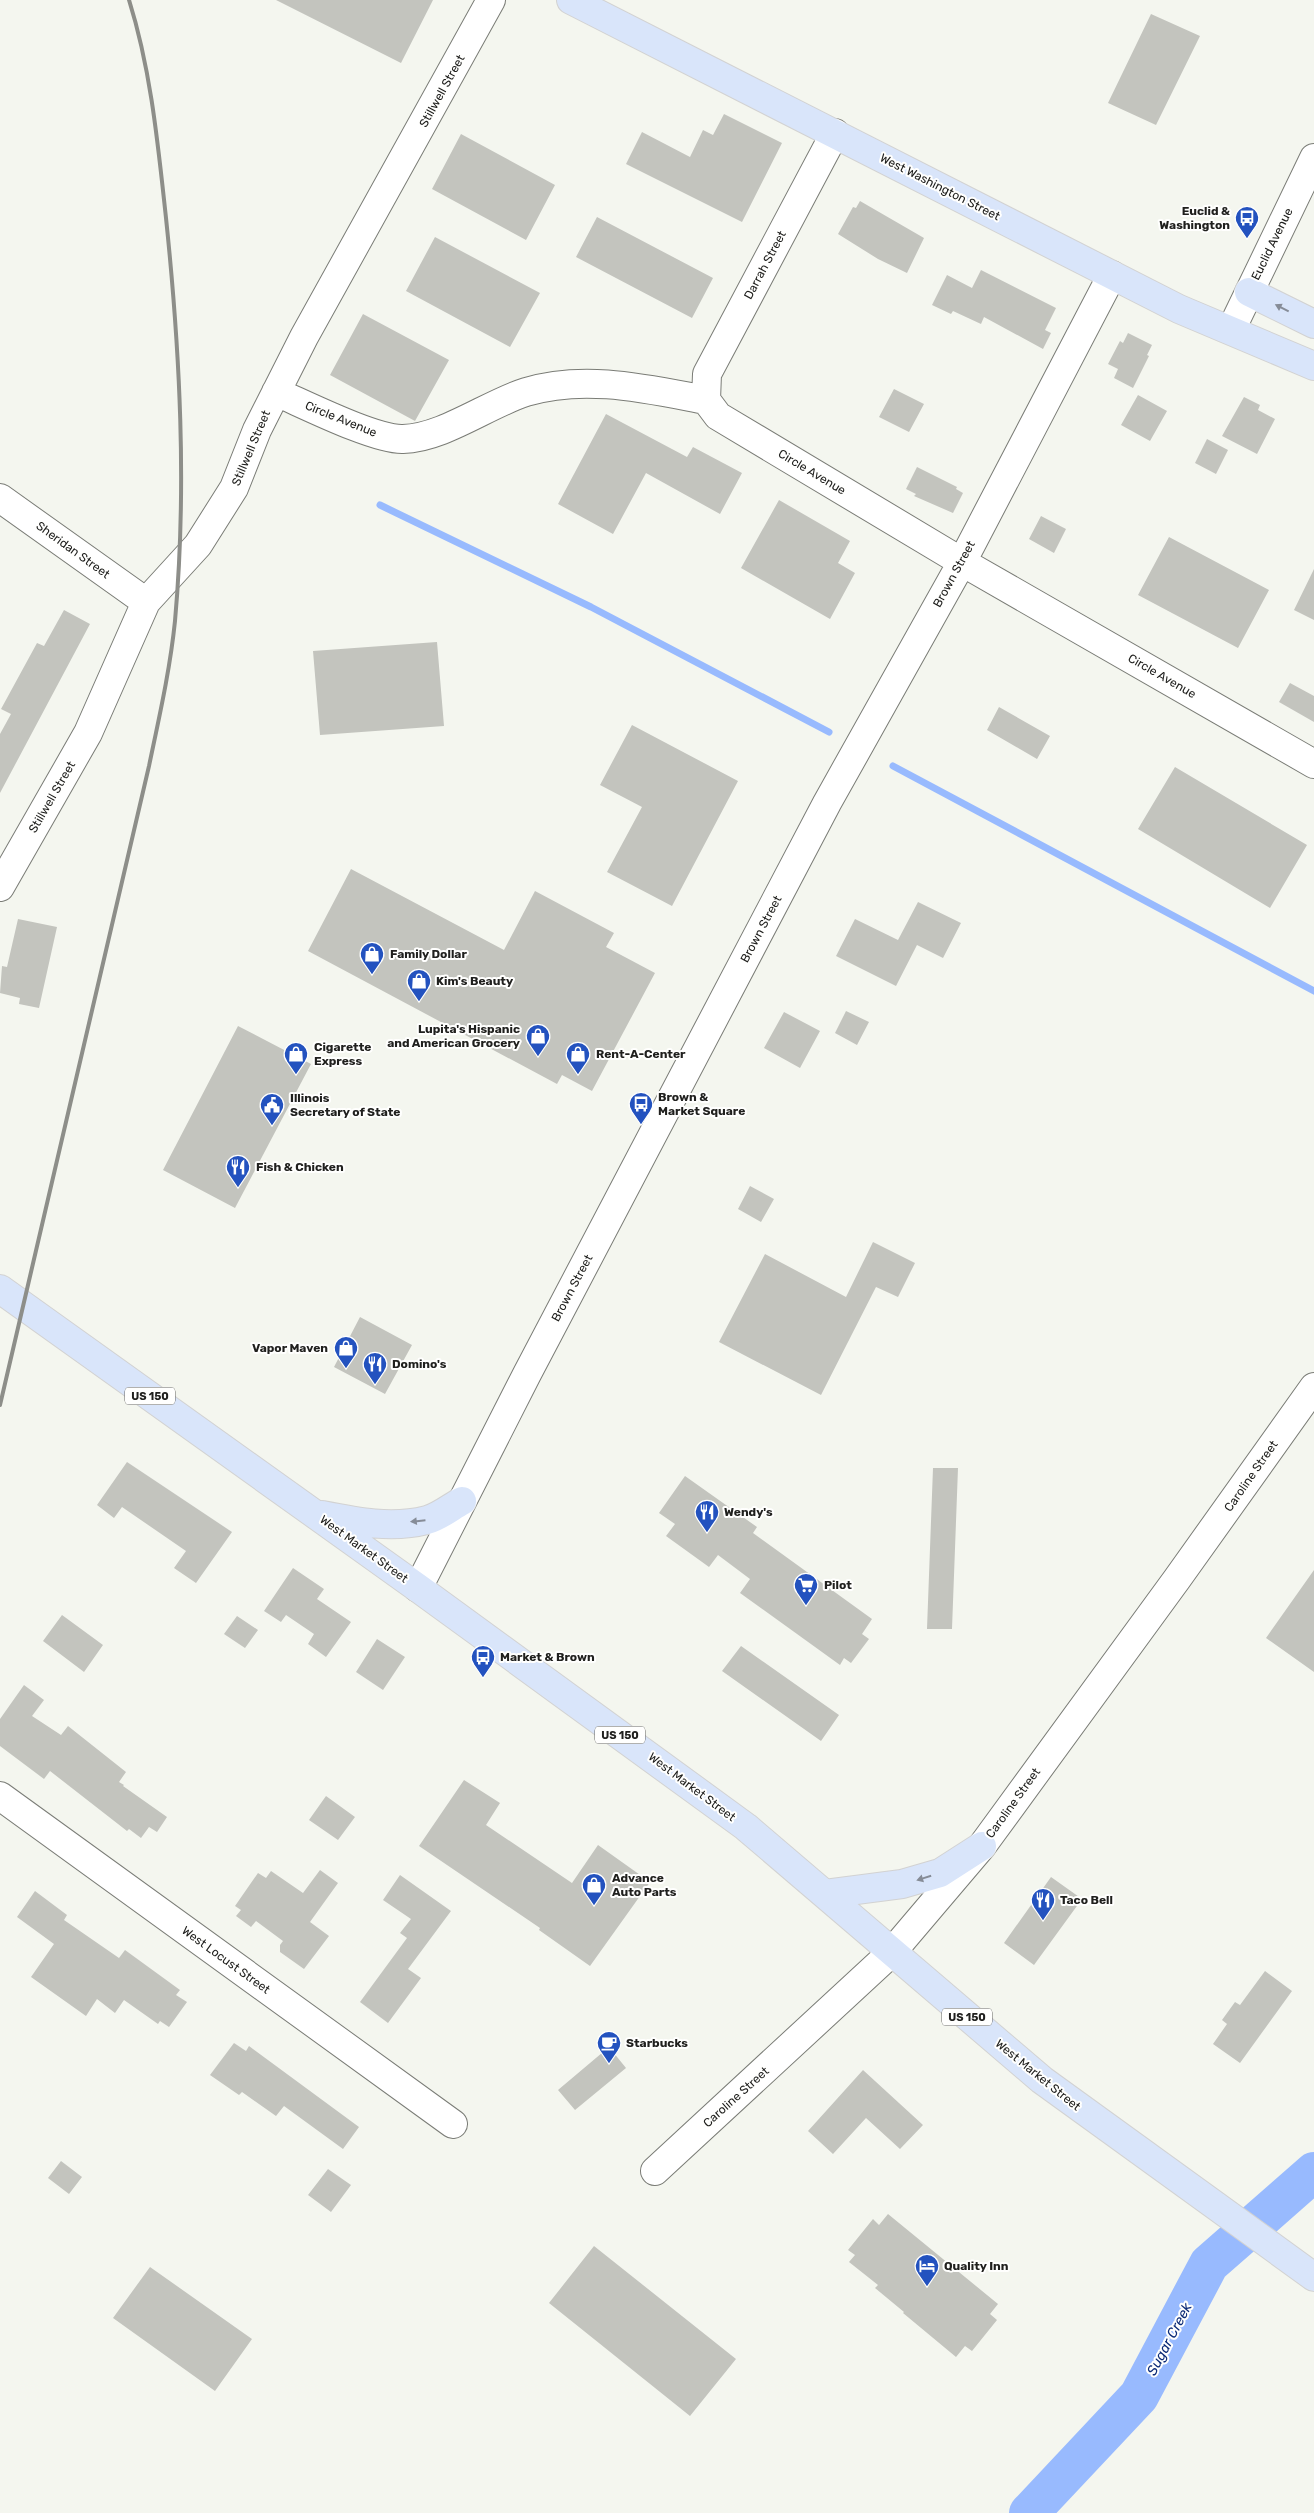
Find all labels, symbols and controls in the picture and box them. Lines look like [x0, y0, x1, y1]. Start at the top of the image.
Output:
street label: Stillwell Street [416, 52, 468, 130]
street label: West Washington Street [878, 151, 1003, 224]
place label: Euclid & Washington [1159, 204, 1230, 232]
bus stop icon: Euclid & Washington [1234, 205, 1260, 239]
street label: Euclid Avenue [1248, 205, 1296, 282]
street label: Darrah Street [741, 228, 789, 302]
one-way arrow [1274, 304, 1289, 312]
street label: Circle Avenue [303, 398, 379, 440]
street label: Stillwell Street [229, 408, 273, 488]
street label: Circle Avenue [776, 446, 849, 498]
street label: Sheridan Street [33, 519, 113, 582]
street label: Brown Street [930, 538, 978, 610]
street label: Circle Avenue [1125, 651, 1199, 701]
street label: Stillwell Street [26, 758, 78, 835]
street label: Brown Street [738, 893, 785, 965]
shop icon: Family Dollar [359, 941, 385, 975]
place label: Family Dollar [390, 947, 467, 961]
shop icon: Kim's Beauty [406, 968, 432, 1002]
place label: Kim's Beauty [436, 974, 513, 988]
place label: Lupita's Hispanic and American Grocery [387, 1022, 520, 1050]
shop icon: Lupita's Hispanic and American Grocery [525, 1023, 551, 1057]
place label: Cigarette Express [314, 1040, 371, 1068]
shop icon: Cigarette Express [283, 1041, 309, 1075]
shop icon: Rent-A-Center [565, 1041, 591, 1075]
place label: Rent-A-Center [596, 1047, 686, 1061]
place label: Brown & Market Square [658, 1090, 745, 1118]
place label: Illinois Secretary of State [290, 1091, 400, 1119]
bus stop icon: Brown & Market Square [628, 1091, 654, 1125]
public building icon: Illinois Secretary of State [259, 1092, 285, 1126]
restaurant icon: Fish & Chicken [225, 1154, 251, 1188]
place label: Fish & Chicken [256, 1160, 344, 1174]
street label: Brown Street [549, 1252, 596, 1324]
shop icon: Vapor Maven [333, 1335, 359, 1369]
place label: Vapor Maven [252, 1341, 328, 1355]
restaurant icon: Domino's [362, 1351, 388, 1385]
place label: Domino's [392, 1357, 447, 1371]
road number: US 150 [125, 1388, 175, 1404]
street label: Caroline Street [1221, 1438, 1281, 1514]
restaurant icon: Wendy's [694, 1499, 720, 1533]
place label: Wendy's [724, 1505, 773, 1519]
street label: West Market Street [317, 1512, 411, 1586]
one-way arrow [410, 1517, 426, 1525]
supermarket icon: Pilot [793, 1572, 819, 1606]
place label: Pilot [824, 1578, 852, 1592]
bus stop icon: Market & Brown [470, 1644, 496, 1678]
place label: Market & Brown [500, 1650, 595, 1664]
road number: US 150 [595, 1726, 645, 1744]
street label: West Market Street [646, 1750, 739, 1825]
street label: Caroline Street [983, 1765, 1043, 1841]
place label: Advance Auto Parts [612, 1871, 677, 1899]
shop icon: Advance Auto Parts [581, 1872, 607, 1906]
one-way arrow [917, 1874, 932, 1882]
restaurant icon: Taco Bell [1030, 1887, 1056, 1921]
place label: Taco Bell [1060, 1893, 1113, 1907]
street label: West Locust Street [179, 1923, 273, 1997]
road number: US 150 [942, 2008, 992, 2025]
cafe icon: Starbucks [596, 2030, 622, 2064]
place label: Starbucks [626, 2036, 688, 2050]
street label: West Market Street [993, 2036, 1084, 2114]
street label: Caroline Street [700, 2064, 772, 2130]
hotel icon: Quality Inn [914, 2253, 940, 2287]
place label: Quality Inn [944, 2259, 1009, 2273]
water label: Sugar Creek [1143, 2299, 1196, 2378]

